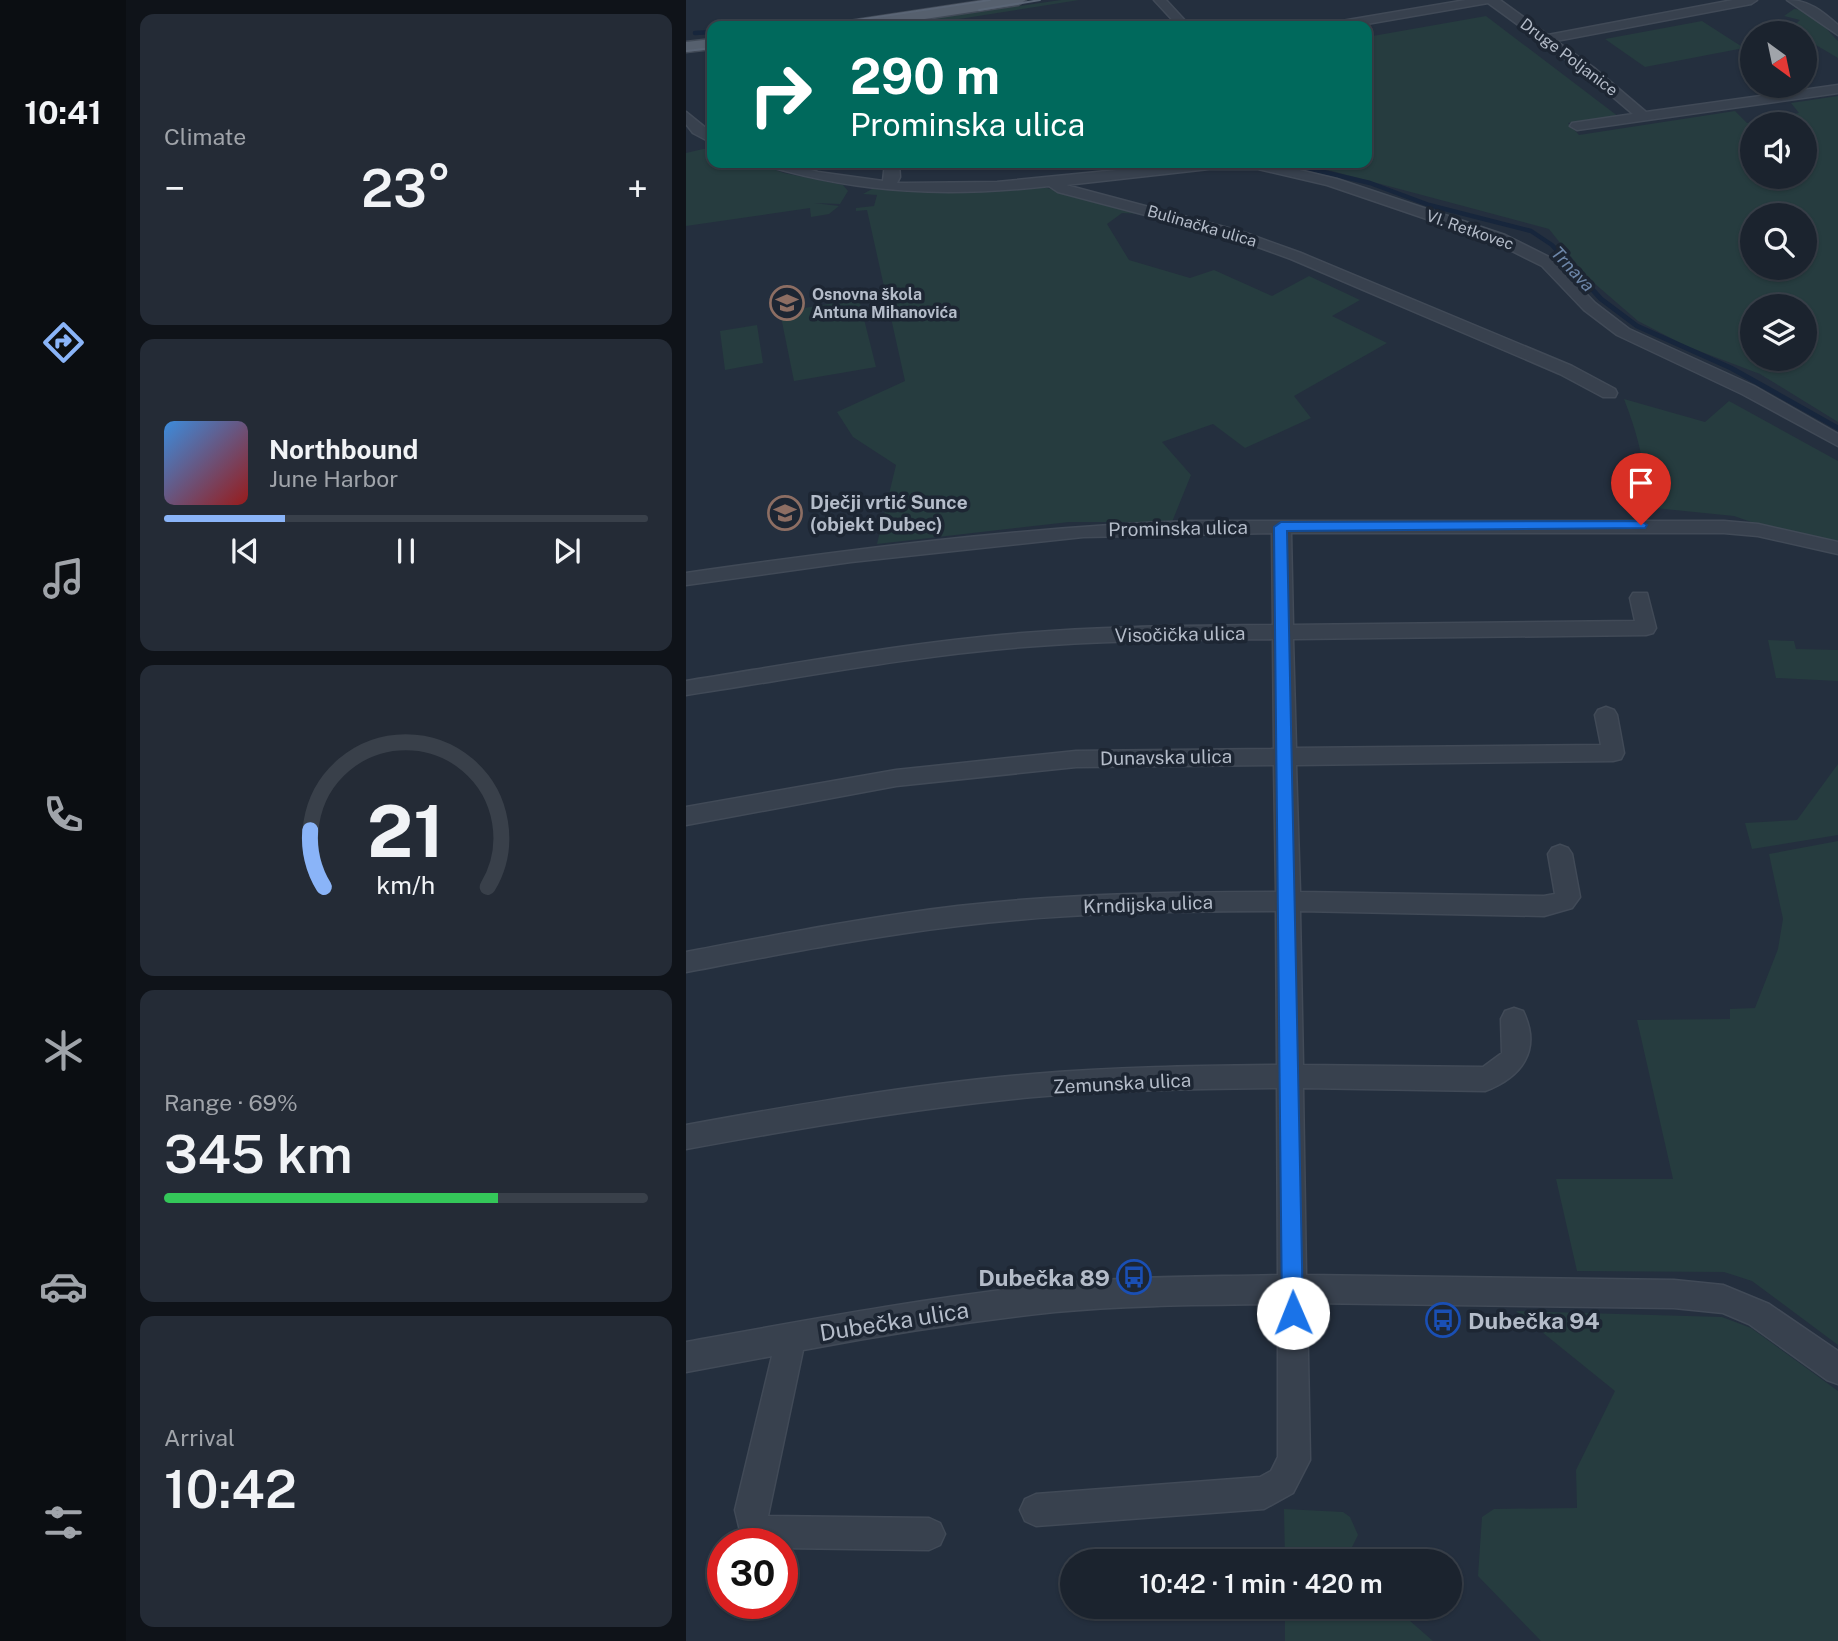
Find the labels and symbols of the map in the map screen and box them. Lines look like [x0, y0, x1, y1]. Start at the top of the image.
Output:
street label: Druge Poljanice [1517, 14, 1621, 100]
north arrow [1740, 21, 1816, 98]
street label: Bulinačka ulica [1145, 201, 1259, 251]
street label: VI. Retkovec [1424, 206, 1516, 254]
water label: Trnava [1547, 242, 1599, 296]
school or university icon: Osnovna škola Antuna Mihanovića [768, 284, 806, 322]
place label: Osnovna škola Antuna Mihanovića [812, 285, 957, 322]
pin [1611, 453, 1671, 525]
place label: Dječji vrtić Sunce (objekt Dubec) [810, 491, 968, 535]
school or university icon: Dječji vrtić Sunce (objekt Dubec) [766, 494, 804, 532]
street label: Prominska ulica [1108, 516, 1248, 540]
street label: Visočička ulica [1114, 622, 1246, 646]
street label: Dunavska ulica [1100, 745, 1232, 769]
street label: Krndijska ulica [1083, 891, 1213, 917]
street label: Zemunska ulica [1052, 1068, 1192, 1098]
bus stop icon: Dubečka 89 [1115, 1258, 1153, 1296]
place label: Dubečka 89 [978, 1264, 1110, 1291]
position arrow [1256, 1276, 1330, 1350]
street label: Dubečka ulica [817, 1296, 971, 1346]
bus stop icon: Dubečka 94 [1424, 1301, 1462, 1339]
place label: Dubečka 94 [1468, 1307, 1599, 1334]
speed limit sign: 30 [707, 1528, 798, 1619]

